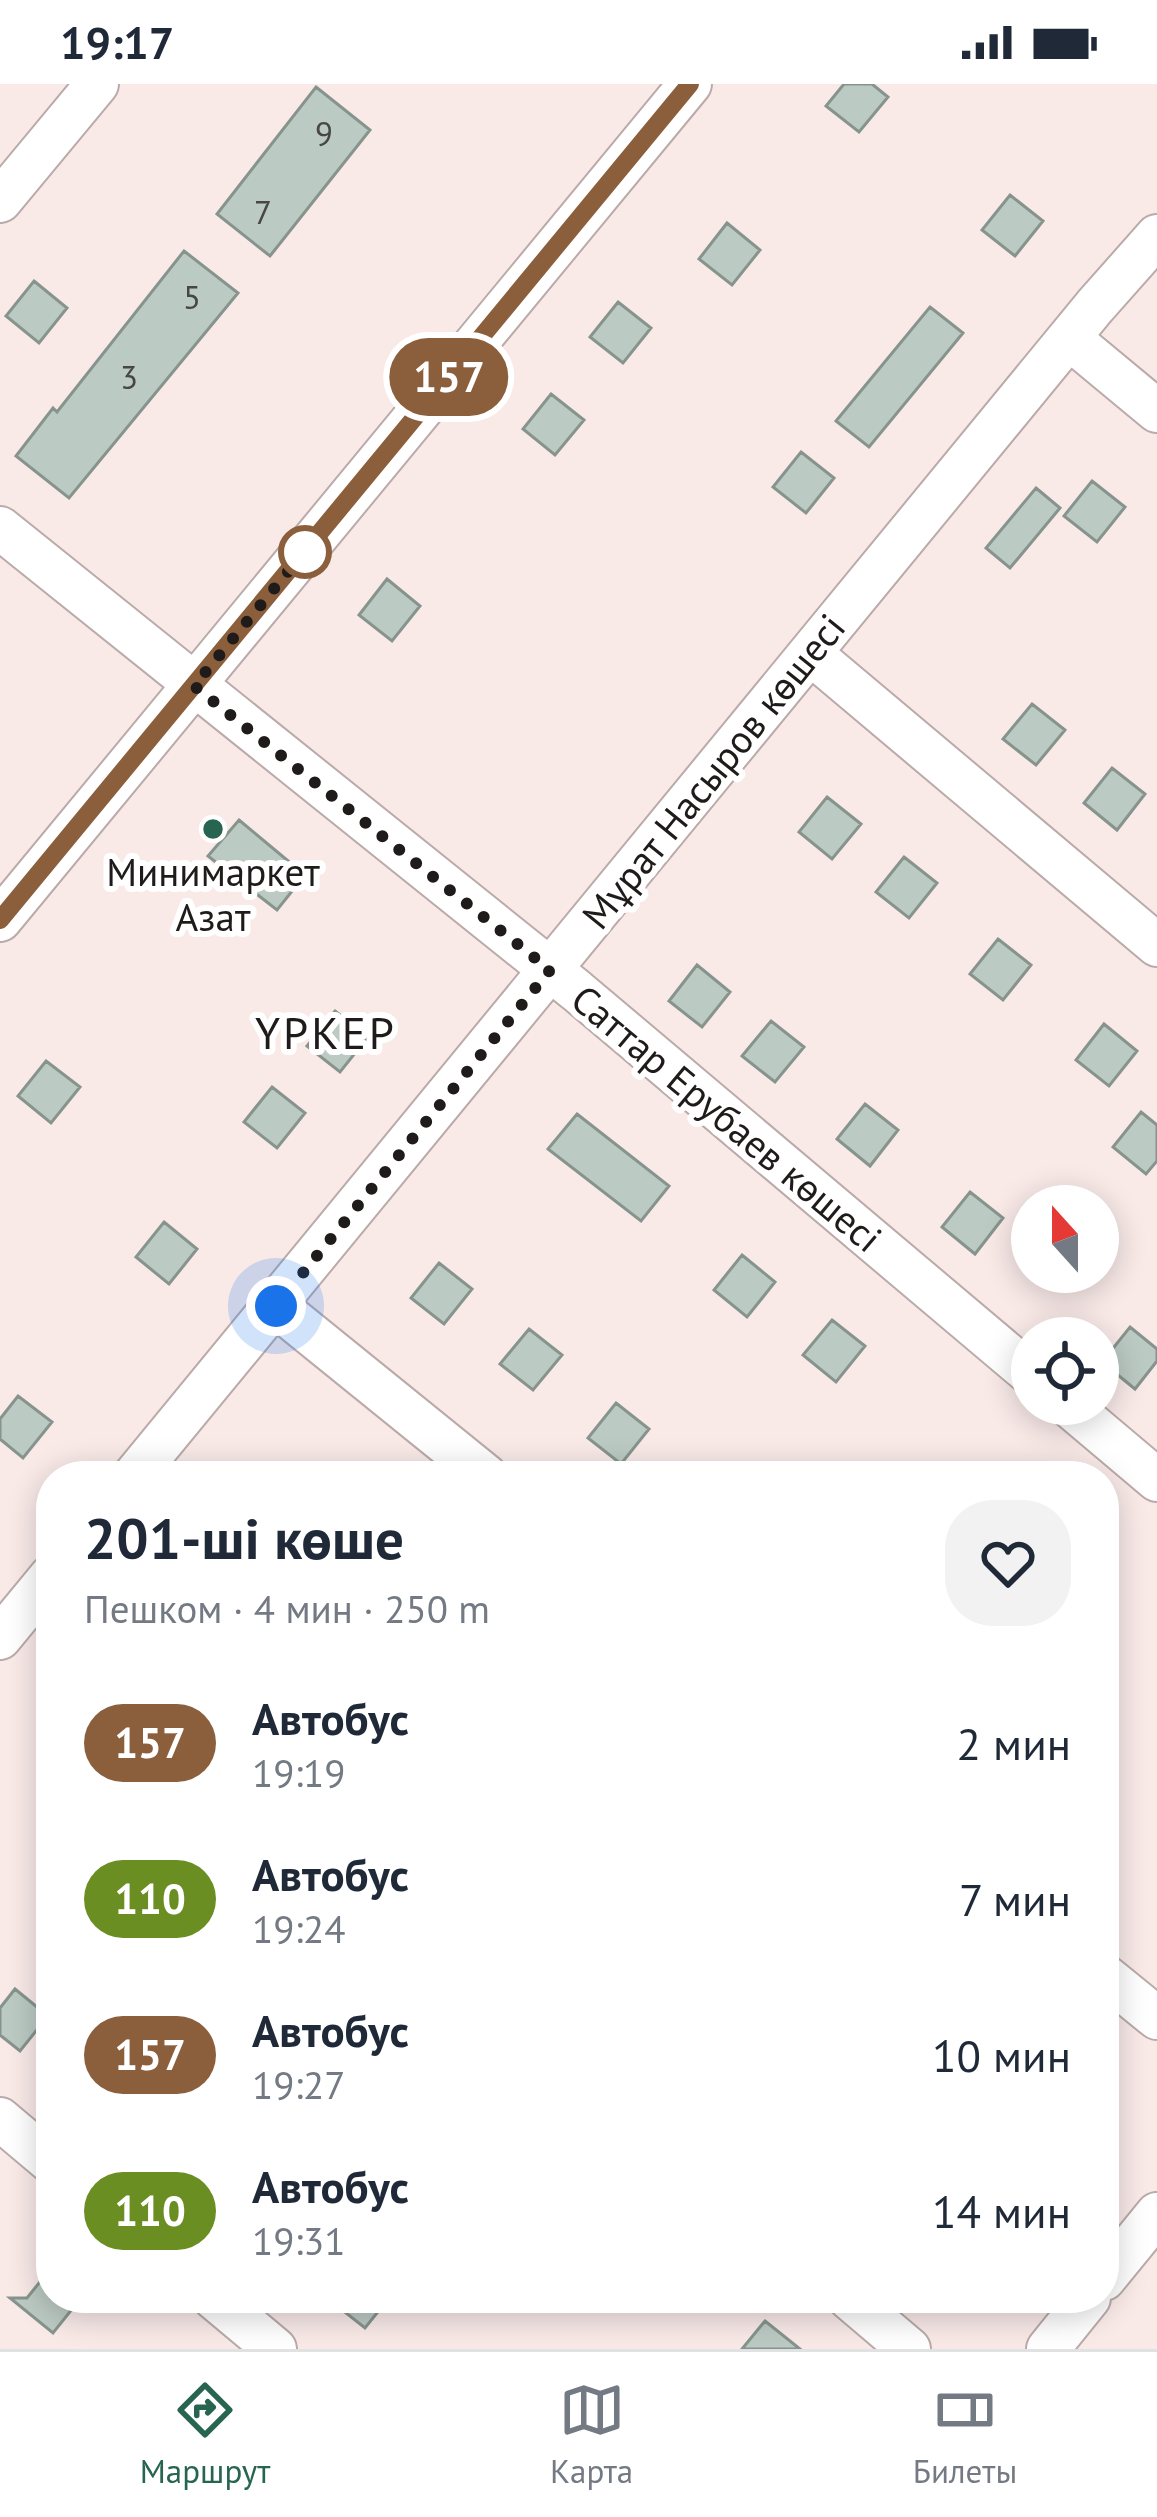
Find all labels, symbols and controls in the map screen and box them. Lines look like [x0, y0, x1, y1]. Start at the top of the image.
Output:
text: 19:17 [60, 13, 174, 71]
house number: 9 [315, 111, 333, 154]
house number: 7 [254, 190, 272, 233]
house number: 5 [183, 275, 201, 318]
line badge: 157 [380, 338, 518, 416]
text: 157 [413, 349, 485, 404]
house number: 3 [120, 355, 138, 398]
unlabelled marker [280, 527, 330, 577]
street label: Мұрат Насыров көшесі [570, 603, 856, 939]
marker: Минимаркет Азат [200, 816, 226, 842]
place label: Минимаркет Азат [106, 846, 320, 942]
street label: Саттар Ерубаев көшесі [561, 973, 893, 1263]
district label: ҮРКЕР [255, 1003, 397, 1061]
north arrow [1011, 1185, 1119, 1293]
map controls [1011, 1185, 1119, 1425]
your location [246, 1276, 306, 1336]
button: locate [1011, 1317, 1119, 1425]
button: heart [945, 1500, 1071, 1626]
text: 201-ші көше [84, 1501, 404, 1575]
text: Пешком · 4 мин · 250 m [84, 1583, 490, 1634]
text: Автобус [252, 1689, 409, 1747]
text: 2 мин [957, 1714, 1071, 1772]
text: 157 [114, 1715, 186, 1770]
text: 19:19 [252, 1747, 346, 1798]
text: Автобус [252, 1845, 409, 1903]
text: 7 мин [959, 1870, 1071, 1928]
text: 110 [114, 1871, 186, 1926]
text: 19:24 [252, 1903, 346, 1954]
text: Автобус [252, 2001, 409, 2059]
text: 10 мин [932, 2026, 1071, 2084]
text: 157 [114, 2027, 186, 2082]
text: 19:27 [252, 2059, 346, 2110]
text: Автобус [252, 2157, 409, 2215]
text: 14 мин [932, 2182, 1071, 2240]
text: 110 [114, 2183, 186, 2238]
text: 19:31 [252, 2215, 346, 2266]
tab: Маршрут [140, 2377, 270, 2492]
tab: Карта [550, 2377, 633, 2492]
tab: Билеты [913, 2377, 1017, 2492]

